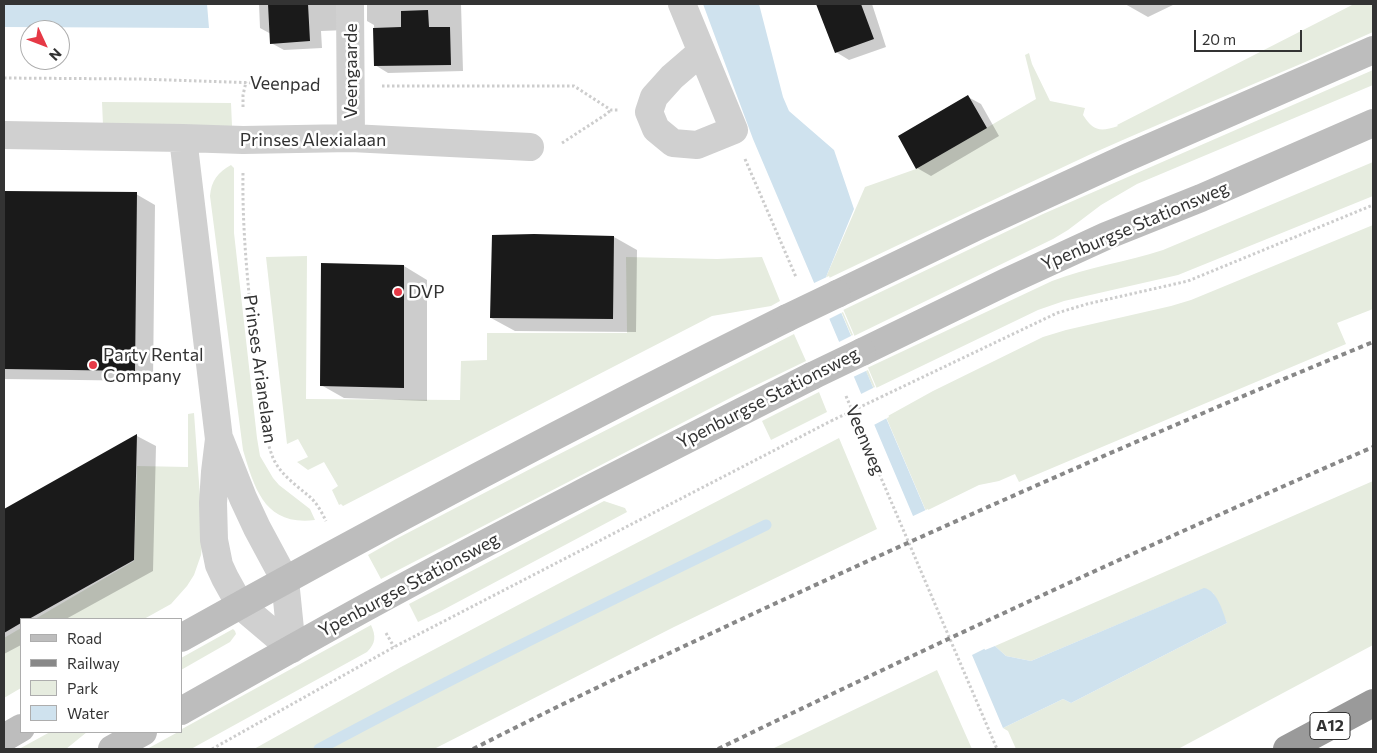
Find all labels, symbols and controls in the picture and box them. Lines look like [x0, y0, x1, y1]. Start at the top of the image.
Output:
north arrow [20, 20, 70, 70]
scale bar [1197, 20, 1304, 52]
street label: Veengaarde [340, 23, 362, 119]
text: 20 m [1202, 30, 1236, 48]
text: N [46, 45, 65, 65]
street label: Veenpad [249, 72, 321, 96]
street label: Prinses Alexialaan [240, 129, 386, 151]
street label: Ypenburgse Stationsweg [1038, 177, 1232, 275]
place label: DVP [408, 281, 445, 303]
marker: DVP [392, 286, 404, 298]
street label: Prinses Arianelaan [239, 293, 281, 445]
street label: Ypenburgse Stationsweg [673, 343, 863, 453]
place label: Party Rental Company [103, 344, 204, 386]
marker: Party Rental Company [87, 359, 99, 371]
street label: Veenweg [841, 402, 889, 478]
street label: Ypenburgse Stationsweg [315, 528, 503, 642]
legend [20, 618, 182, 733]
text: Road [67, 629, 102, 647]
text: Railway [67, 654, 120, 672]
text: Park [67, 679, 98, 697]
text: Water [67, 704, 109, 722]
road number: A12 [1310, 712, 1350, 739]

